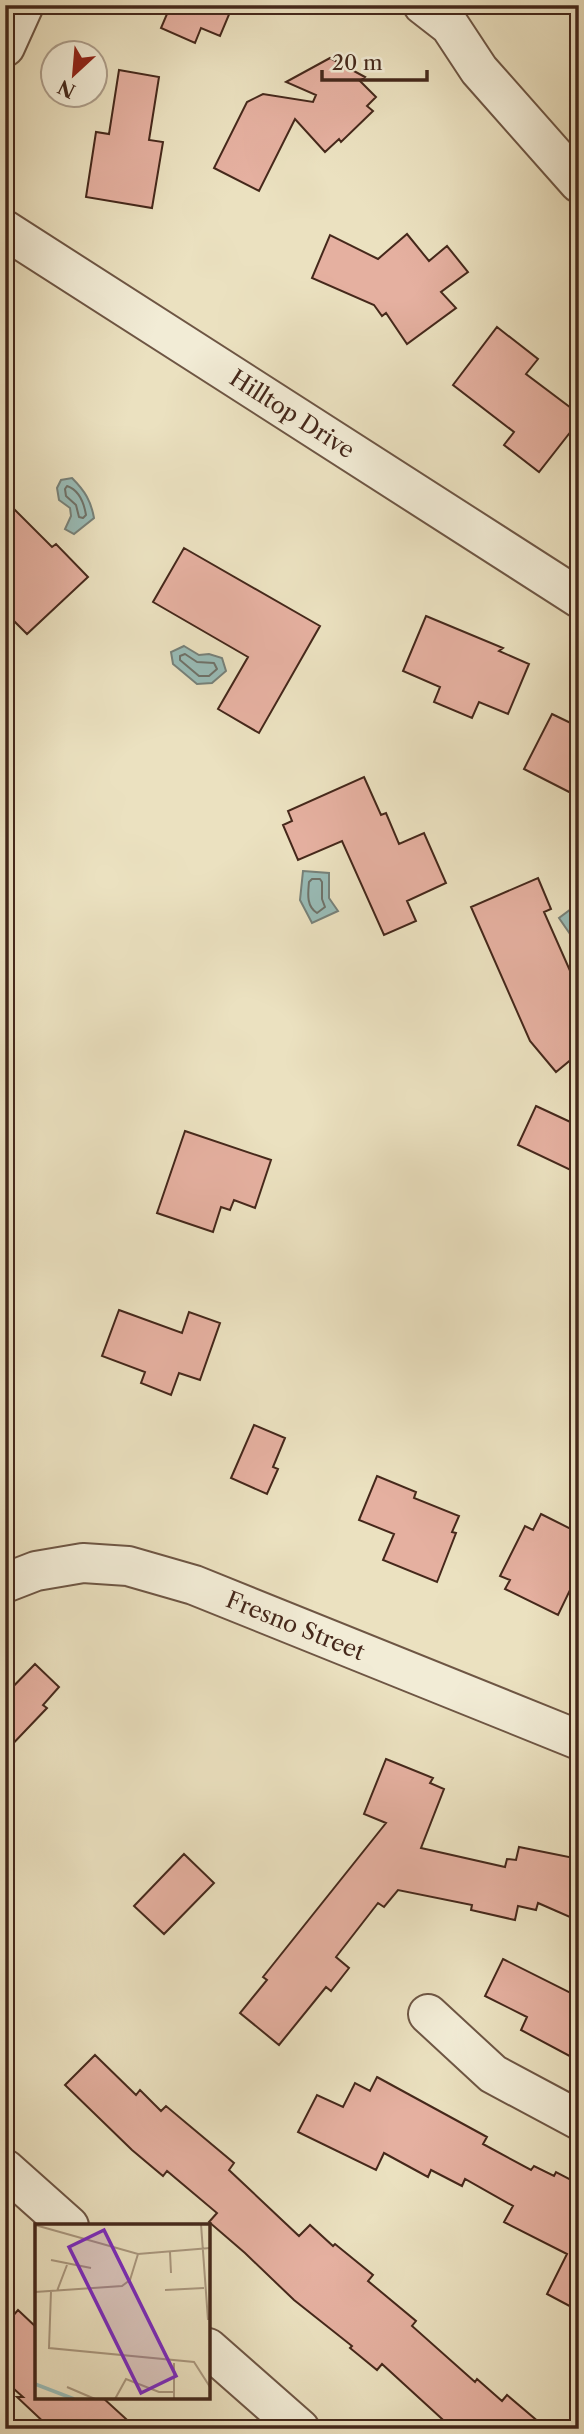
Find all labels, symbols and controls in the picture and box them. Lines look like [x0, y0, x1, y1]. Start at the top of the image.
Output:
north arrow [38, 38, 108, 108]
scale bar [322, 38, 426, 82]
text: 20 m [332, 50, 383, 75]
text: N [54, 75, 79, 103]
street label: Hilltop Drive [224, 364, 360, 464]
street label: Fresno Street [222, 1585, 369, 1666]
inset map [35, 2224, 210, 2399]

